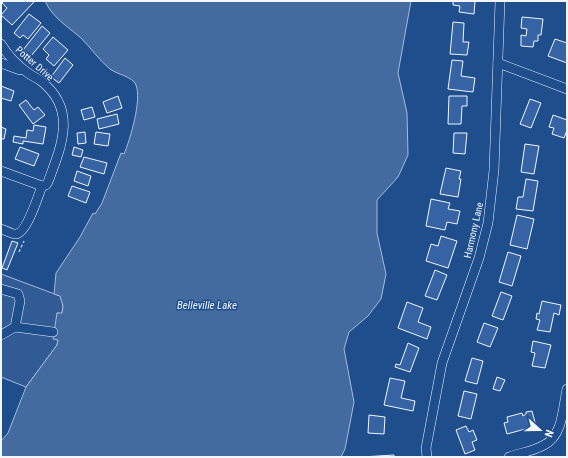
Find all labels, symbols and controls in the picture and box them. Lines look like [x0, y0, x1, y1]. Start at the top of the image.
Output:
street label: Potter Drive [14, 44, 56, 83]
street label: Harmony Lane [462, 201, 485, 259]
water label: Belleville Lake [177, 299, 237, 312]
north arrow [520, 410, 560, 450]
text: N [542, 428, 556, 439]

